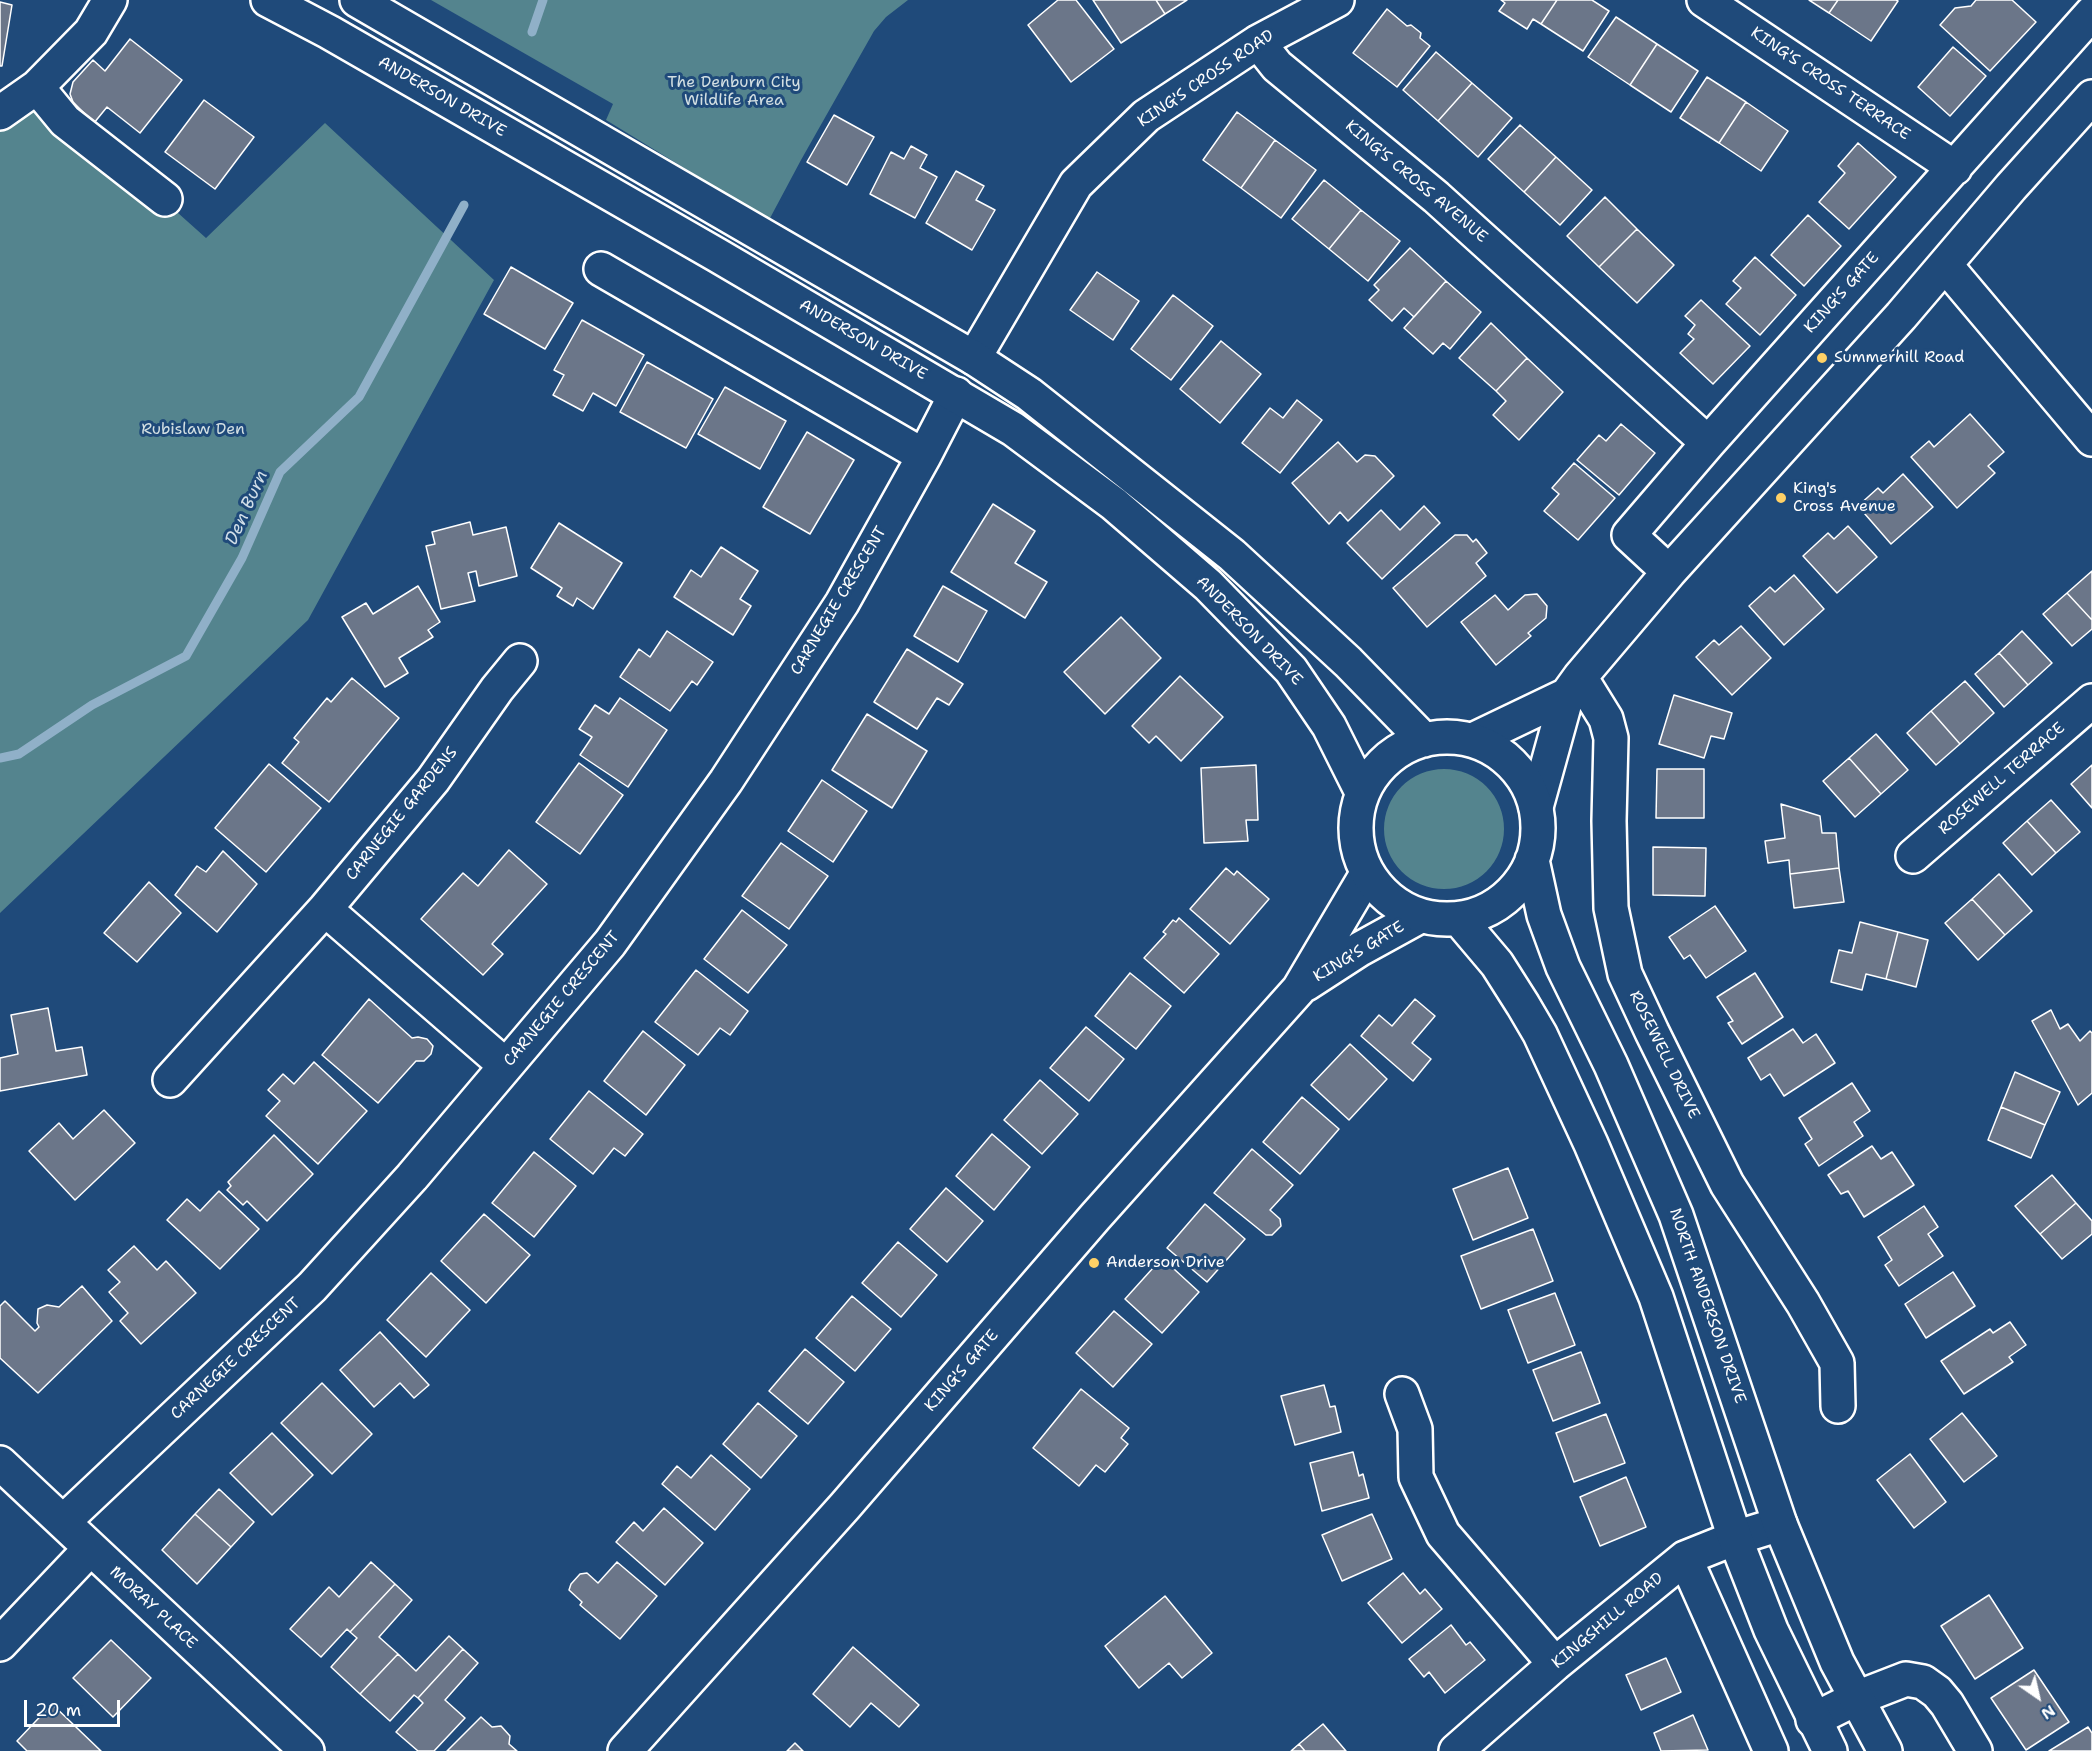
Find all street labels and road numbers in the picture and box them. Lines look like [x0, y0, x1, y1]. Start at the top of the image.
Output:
street label: KING'S CROSS TERRACE [1747, 23, 1913, 145]
street label: KING'S CROSS ROAD [1134, 26, 1278, 132]
street label: ANDERSON DRIVE [375, 53, 509, 141]
street label: KING'S CROSS AVENUE [1341, 117, 1491, 247]
street label: KING'S GATE [1801, 249, 1883, 337]
street label: ANDERSON DRIVE [796, 296, 930, 384]
street label: CARNEGIE CRESCENT [787, 523, 891, 679]
street label: ANDERSON DRIVE [1192, 572, 1306, 690]
street label: ROSEWELL TERRACE [1935, 719, 2069, 839]
street label: CARNEGIE GARDENS [342, 743, 462, 885]
street label: KING'S GATE [1310, 917, 1408, 987]
street label: CARNEGIE CRESCENT [500, 928, 624, 1070]
street label: ROSEWELL DRIVE [1625, 988, 1703, 1122]
street label: NORTH ANDERSON DRIVE [1664, 1206, 1750, 1406]
street label: CARNEGIE CRESCENT [167, 1294, 305, 1424]
street label: KING'S GATE [921, 1326, 1003, 1416]
street label: MORAY PLACE [105, 1563, 201, 1653]
street label: KINGSHILL ROAD [1549, 1569, 1667, 1673]

